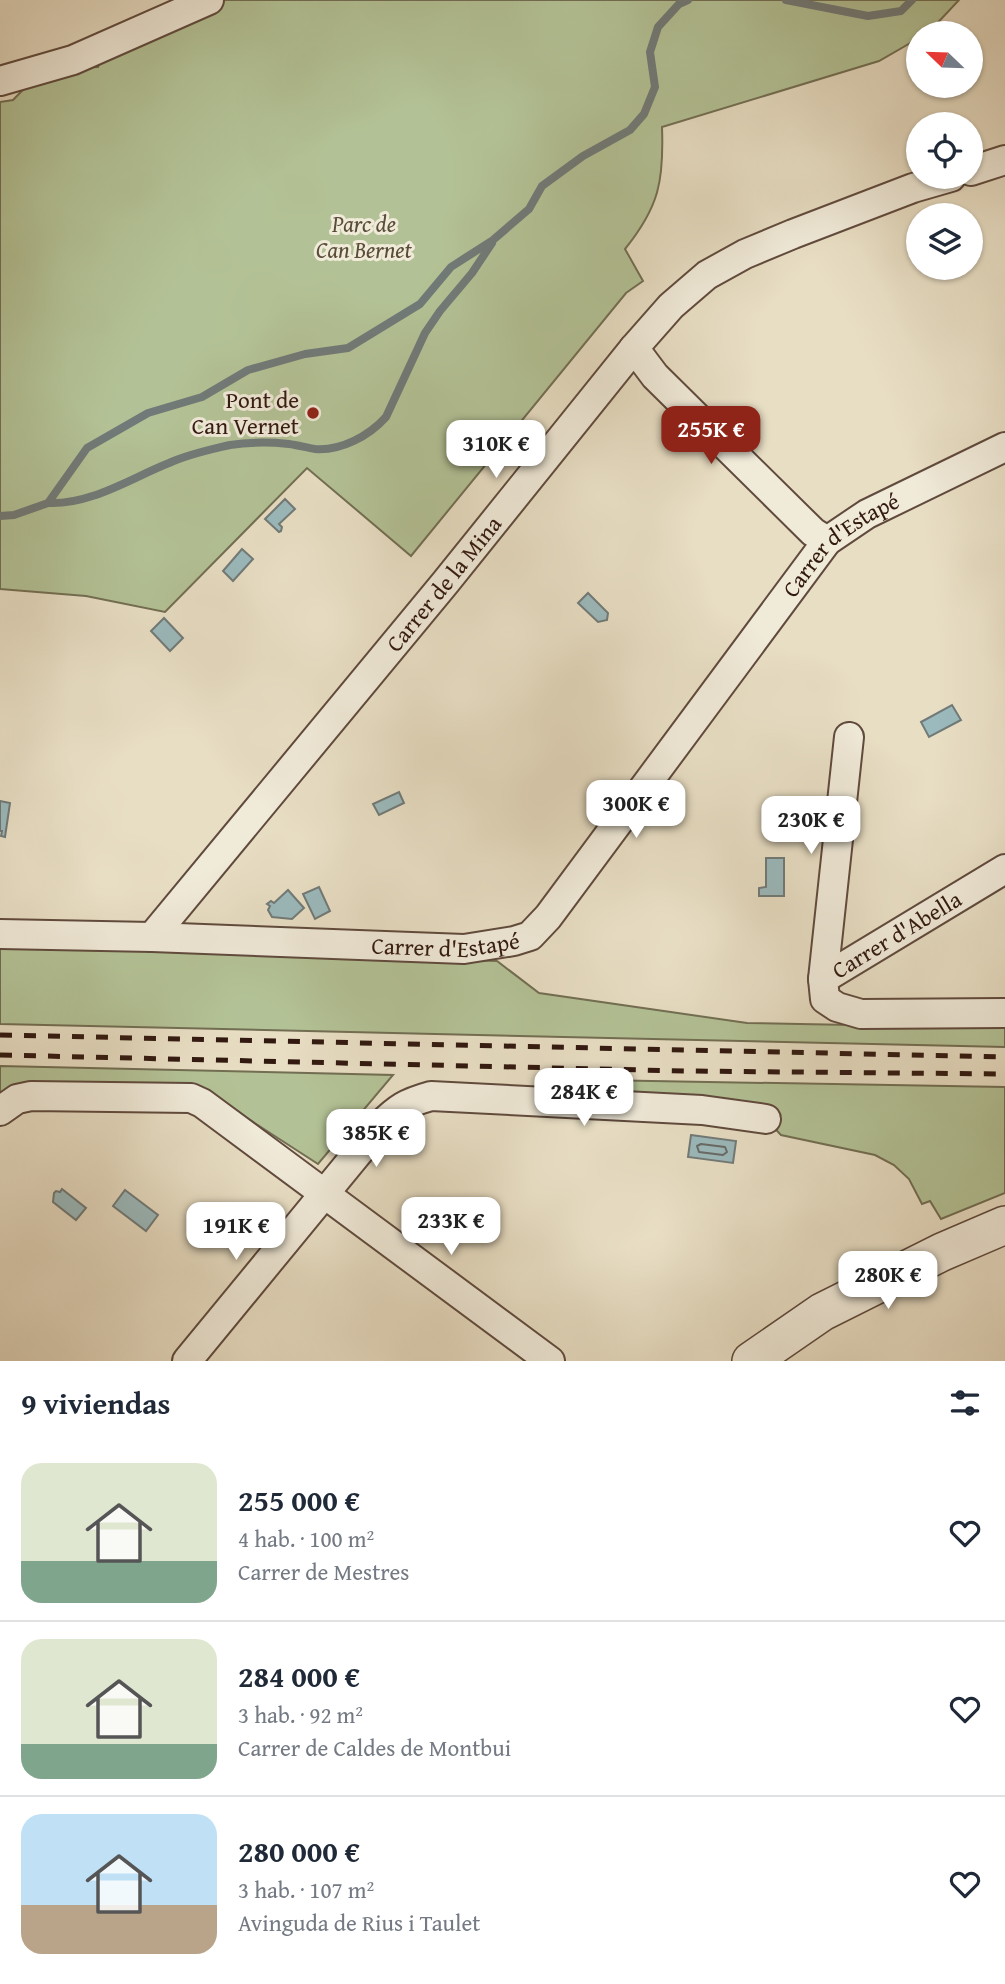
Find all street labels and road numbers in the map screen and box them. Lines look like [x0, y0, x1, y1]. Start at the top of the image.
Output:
street label: Carrer d'Estapé [774, 484, 905, 604]
street label: Carrer de la Mina [378, 508, 509, 659]
street label: Carrer d'Abella [825, 882, 967, 986]
street label: Carrer d'Estapé [371, 923, 522, 965]

